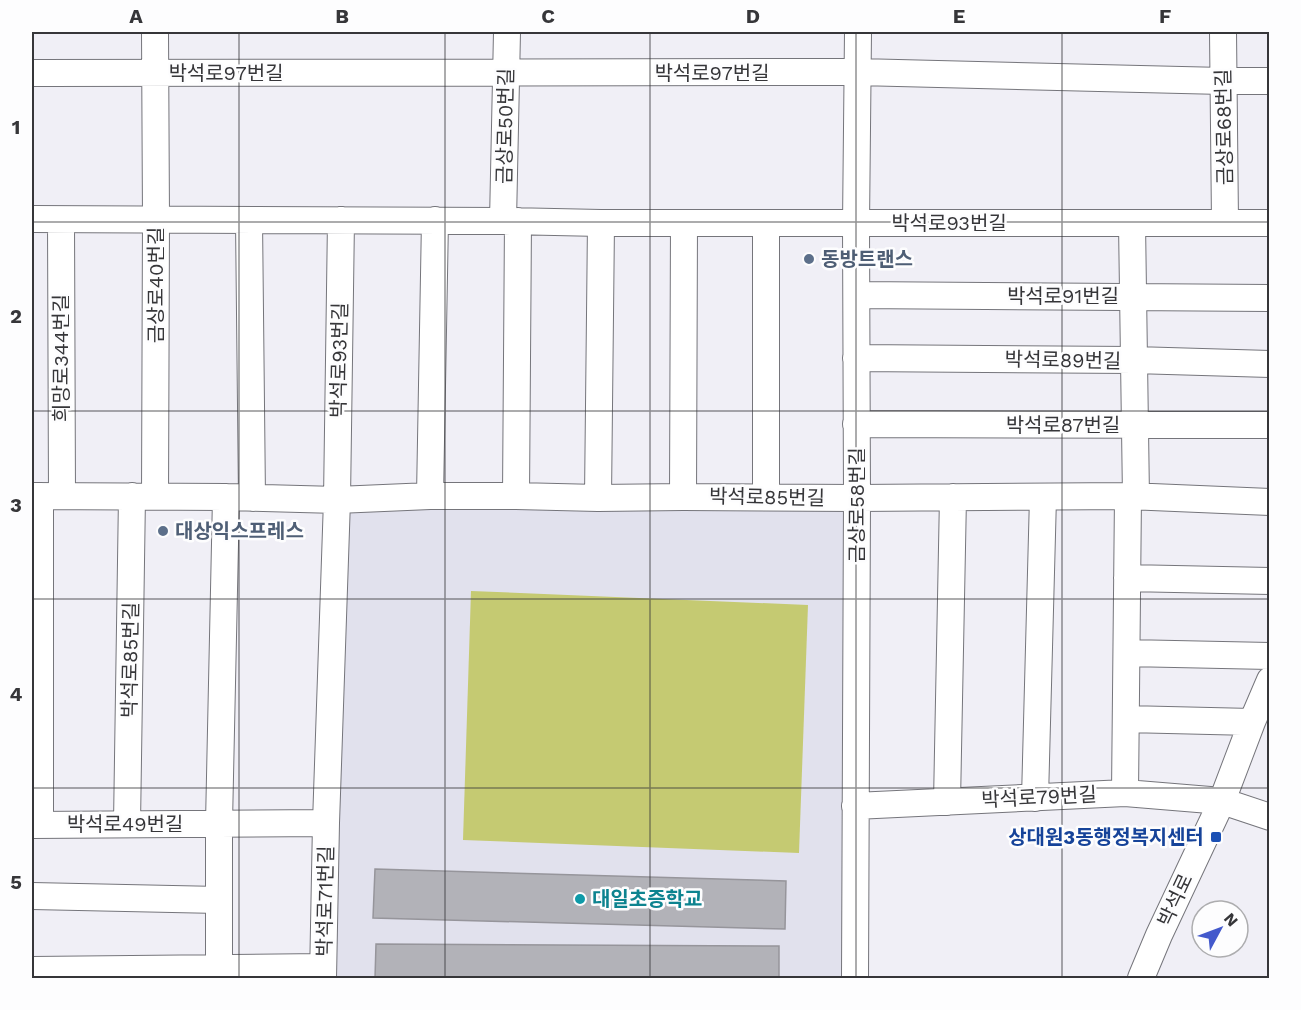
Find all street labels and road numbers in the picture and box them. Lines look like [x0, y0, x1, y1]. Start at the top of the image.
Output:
street label: 박석로97번길 [168, 61, 284, 85]
street label: 박석로97번길 [654, 61, 770, 85]
street label: 금상로50번길 [492, 68, 518, 184]
street label: 금상로68번길 [1211, 69, 1237, 185]
street label: 박석로93번길 [891, 211, 1007, 235]
street label: 금상로40번길 [144, 227, 168, 343]
street label: 박석로91번길 [1007, 284, 1119, 308]
street label: 희망로344번길 [49, 294, 73, 422]
street label: 박석로93번길 [326, 302, 352, 418]
street label: 박석로89번길 [1004, 347, 1122, 373]
street label: 박석로87번길 [1006, 413, 1120, 437]
street label: 금상로58번길 [845, 447, 869, 563]
street label: 박석로85번길 [709, 484, 825, 510]
street label: 박석로85번길 [117, 602, 143, 718]
street label: 박석로79번길 [981, 782, 1097, 812]
street label: 박석로49번길 [67, 812, 183, 836]
street label: 박석로71번길 [312, 845, 338, 957]
street label: 박석로 [1152, 870, 1198, 930]

